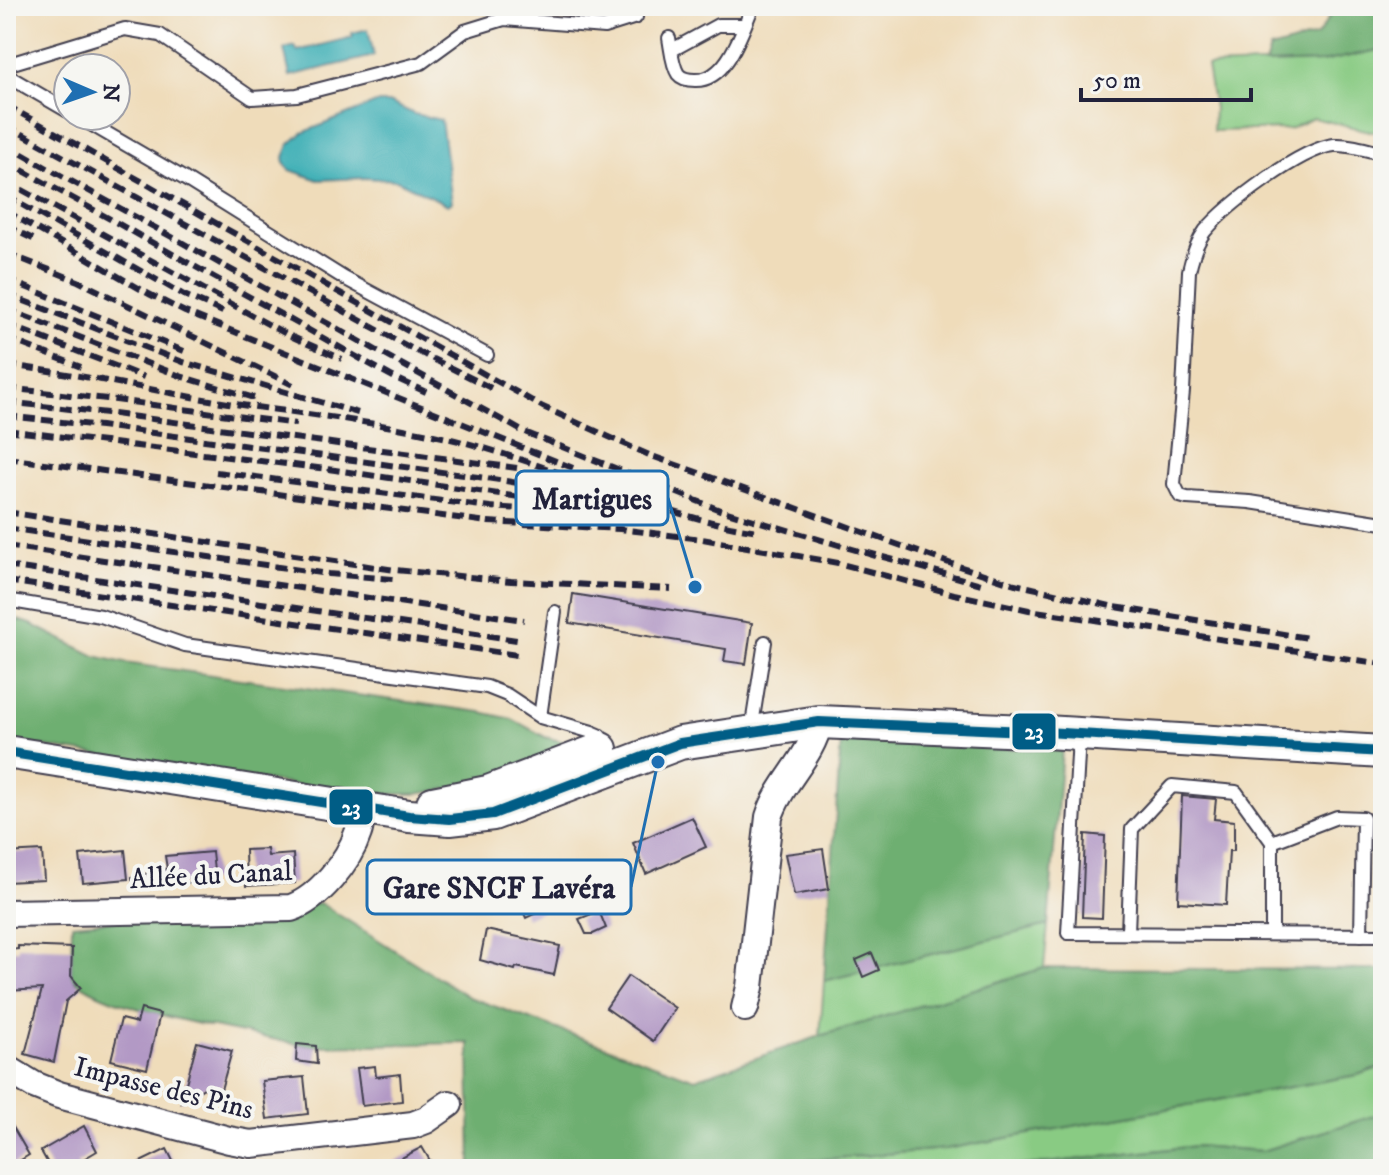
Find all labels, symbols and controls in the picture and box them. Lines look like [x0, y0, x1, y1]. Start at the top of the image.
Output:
north arrow [52, 52, 132, 132]
scale bar [1081, 52, 1251, 102]
text: 50 m [1093, 66, 1141, 96]
text: N [97, 83, 124, 102]
callout: Martigues [516, 471, 668, 525]
text: Martigues [532, 482, 652, 519]
line badge: 23 [1011, 712, 1057, 751]
text: 23 [1024, 719, 1044, 746]
line badge: 23 [328, 788, 374, 826]
text: 23 [341, 795, 361, 822]
street label: Allée du Canal [129, 854, 294, 897]
callout: Gare SNCF Lavéra [367, 860, 631, 914]
text: Gare SNCF Lavéra [383, 871, 616, 908]
street label: Impasse des Pins [71, 1049, 257, 1128]

